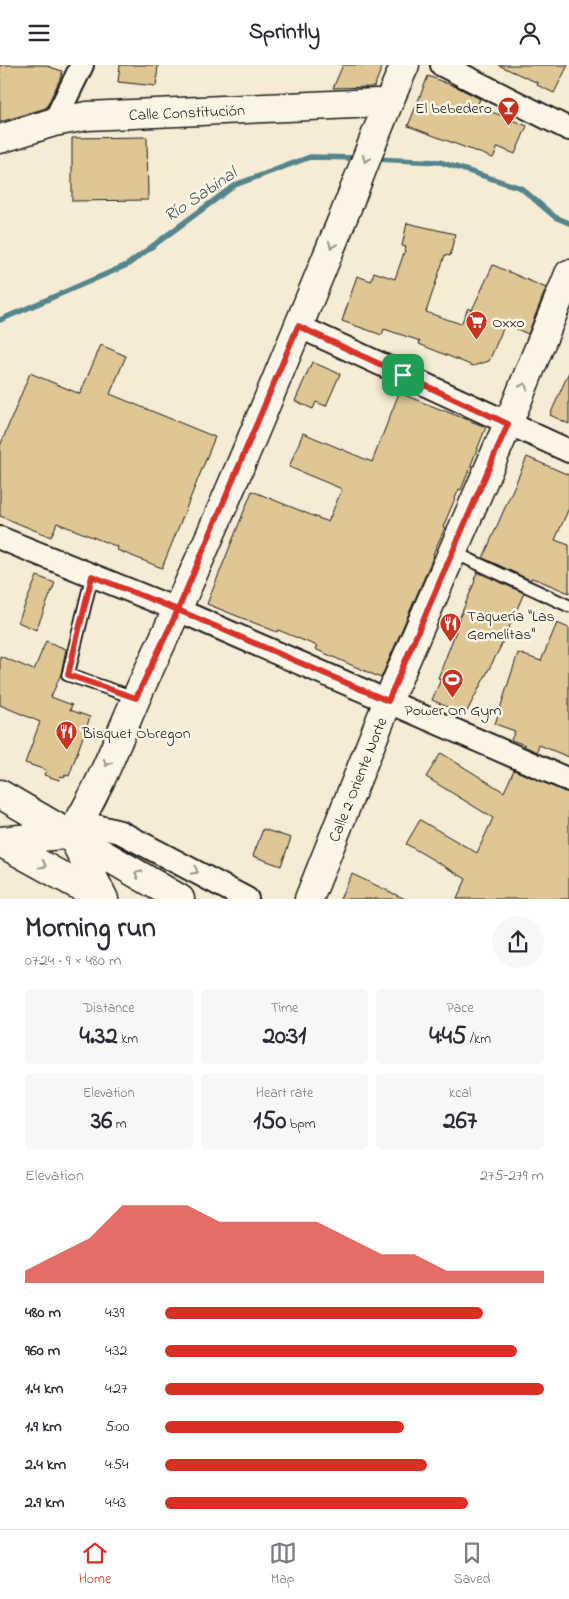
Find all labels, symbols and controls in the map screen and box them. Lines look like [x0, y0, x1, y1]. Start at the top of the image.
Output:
text: Sprintly [249, 17, 320, 49]
icon: menu [25, 19, 53, 47]
icon: person [516, 19, 544, 47]
bar icon: El bebedero [496, 95, 520, 126]
place label: El bebedero [415, 97, 492, 121]
street label: Calle Constitución [128, 99, 246, 128]
one-way arrow [362, 154, 372, 163]
water label: Río Sabinal [160, 161, 244, 230]
one-way arrow [327, 240, 337, 248]
supermarket icon: Oxxo [464, 309, 488, 340]
place label: Oxxo [492, 311, 525, 335]
pin [382, 354, 424, 396]
icon: arrive [389, 361, 417, 389]
one-way arrow [517, 382, 528, 391]
place label: Taquería "Las Gemelitas" [467, 605, 555, 647]
restaurant icon: Taquería "Las Gemelitas" [439, 612, 463, 643]
sports icon: Power On Gym [441, 668, 465, 699]
place label: Power On Gym [405, 699, 502, 723]
street label: Calle 2 Oriente Norte [323, 713, 395, 846]
restaurant icon: Bisquet Obregon [54, 720, 78, 751]
place label: Bisquet Obregon [81, 722, 191, 746]
one-way arrow [103, 758, 114, 767]
one-way arrow [37, 859, 46, 869]
one-way arrow [190, 865, 199, 875]
one-way arrow [135, 871, 144, 881]
text: Morning run [25, 909, 156, 950]
button: share [492, 916, 544, 968]
text: 07:24 · 9 × 480 m [25, 949, 121, 973]
text: Distance [83, 998, 135, 1019]
text: Time [271, 998, 298, 1019]
text: Pace [447, 998, 474, 1019]
text: 4.32 [80, 1019, 118, 1055]
text: 20:31 [263, 1019, 306, 1055]
text: 4:45 [429, 1019, 466, 1055]
text: km [118, 1029, 138, 1050]
text: /km [466, 1029, 491, 1050]
text: Elevation [83, 1083, 135, 1104]
text: Heart rate [256, 1083, 313, 1104]
text: kcal [449, 1083, 471, 1104]
text: 36 [91, 1104, 112, 1140]
text: 150 [253, 1104, 286, 1140]
text: 267 [443, 1104, 477, 1140]
text: m [112, 1114, 127, 1135]
text: bpm [286, 1114, 316, 1135]
text: Elevation [25, 1164, 84, 1188]
text: 275–279 m [480, 1164, 544, 1188]
text: 480 m [25, 1301, 61, 1325]
text: 4:39 [105, 1301, 124, 1325]
text: 960 m [25, 1339, 60, 1363]
text: 4:32 [105, 1339, 128, 1363]
text: 1.4 km [25, 1377, 63, 1401]
text: 4:27 [105, 1377, 128, 1401]
text: 1.9 km [25, 1415, 62, 1439]
text: 5:00 [105, 1415, 129, 1439]
text: 2.4 km [25, 1453, 66, 1477]
text: 4:54 [105, 1453, 129, 1477]
text: 2.9 km [25, 1491, 64, 1515]
text: 4:43 [105, 1491, 126, 1515]
tab: Home [79, 1539, 111, 1590]
tab: Map [269, 1539, 297, 1590]
tab: Saved [454, 1539, 490, 1590]

